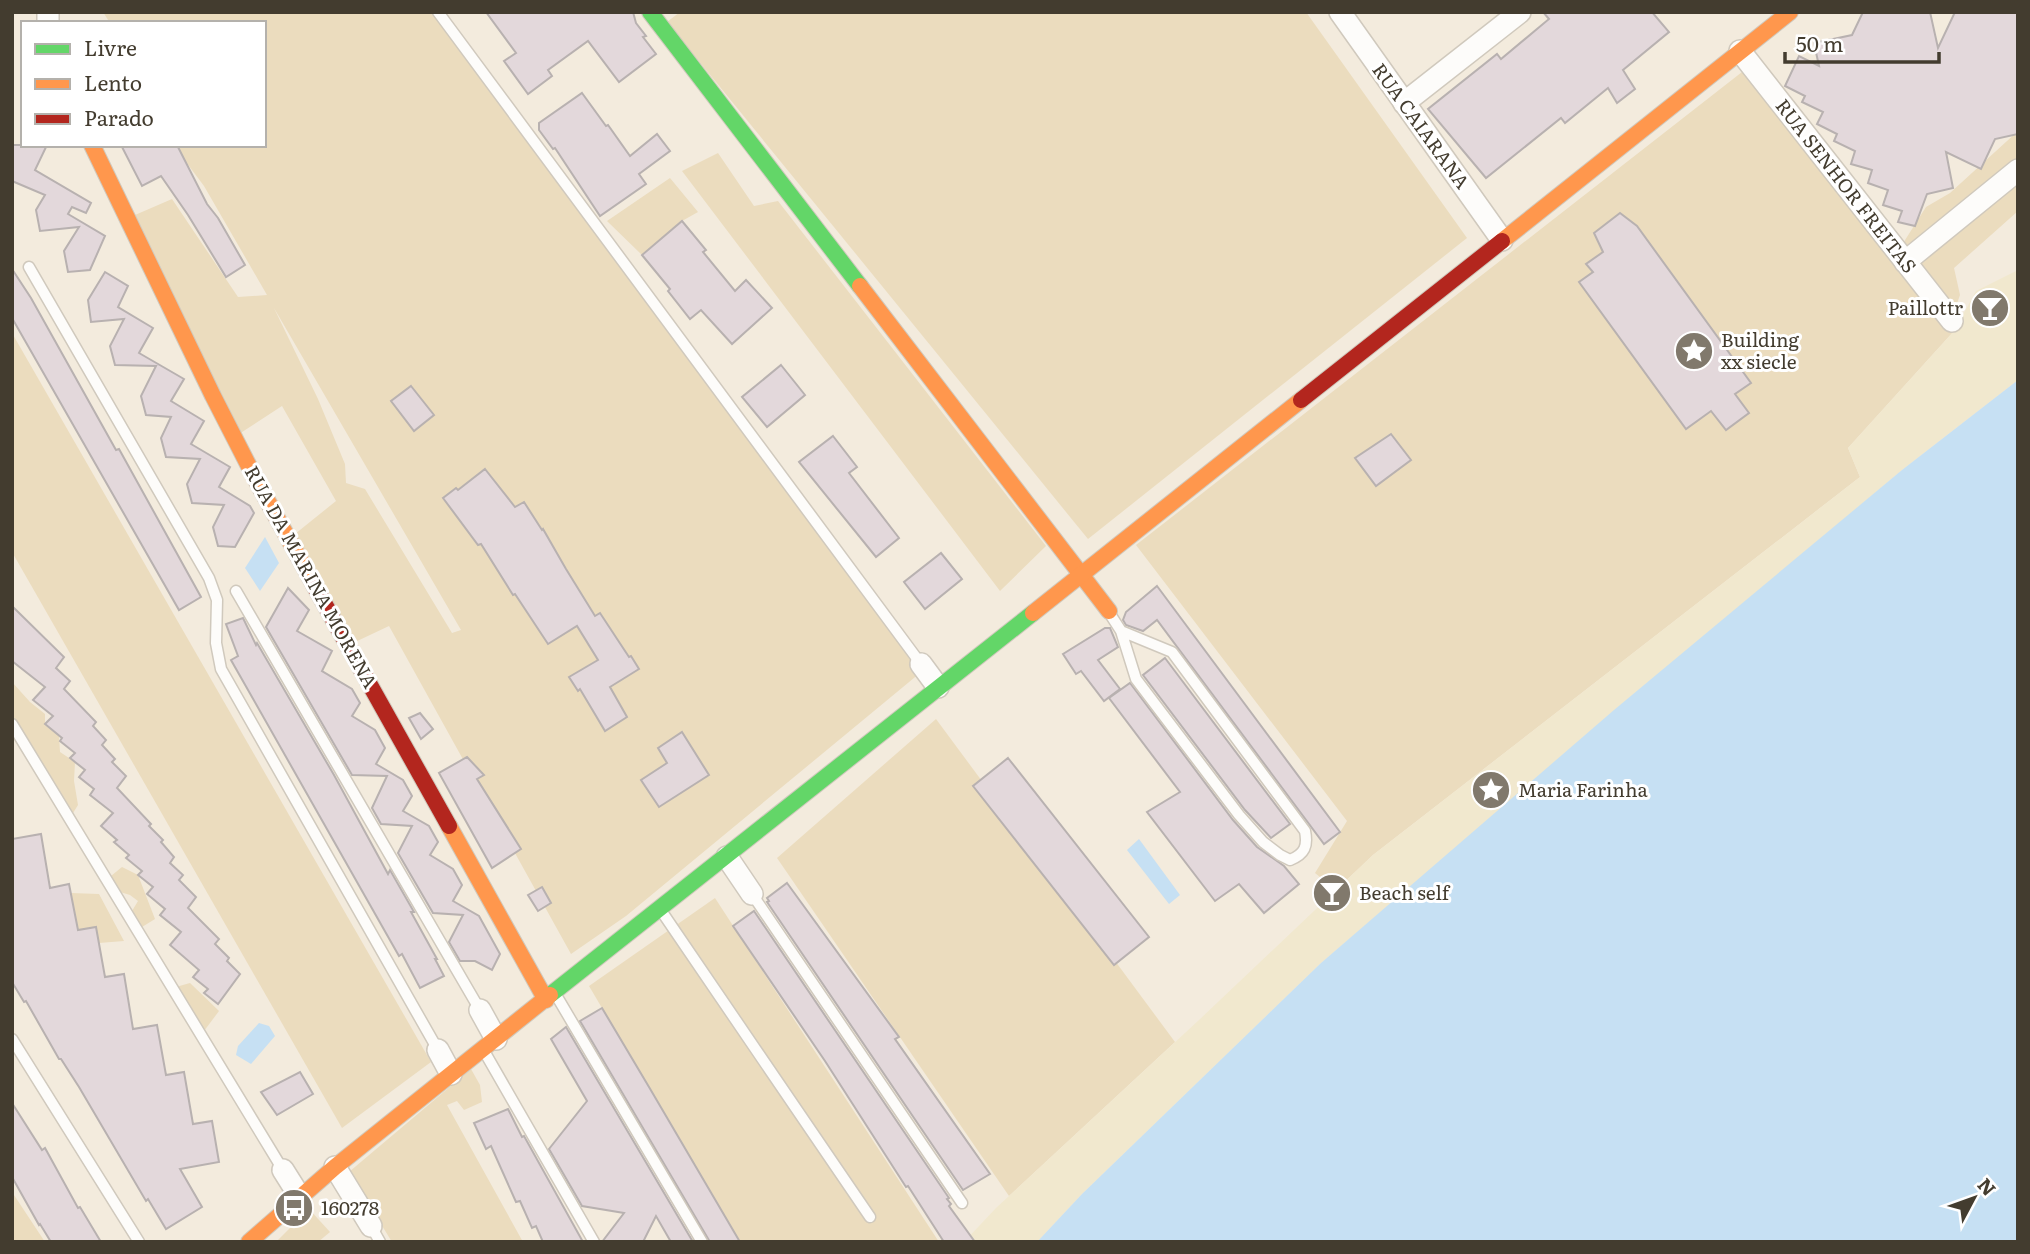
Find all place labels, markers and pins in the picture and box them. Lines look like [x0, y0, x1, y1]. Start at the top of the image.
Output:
bar icon: Paillottr [1969, 287, 2011, 329]
place label: Paillottr [1888, 293, 1963, 321]
place label: Building xx siecle [1721, 325, 1800, 375]
place icon: Building xx siecle [1673, 330, 1715, 372]
place icon: Maria Farinha [1470, 769, 1512, 811]
place label: Maria Farinha [1518, 775, 1649, 803]
bar icon: Beach self [1311, 872, 1353, 914]
place label: Beach self [1359, 878, 1451, 906]
bus stop icon: 160278 [273, 1187, 315, 1229]
place label: 160278 [321, 1193, 379, 1221]

